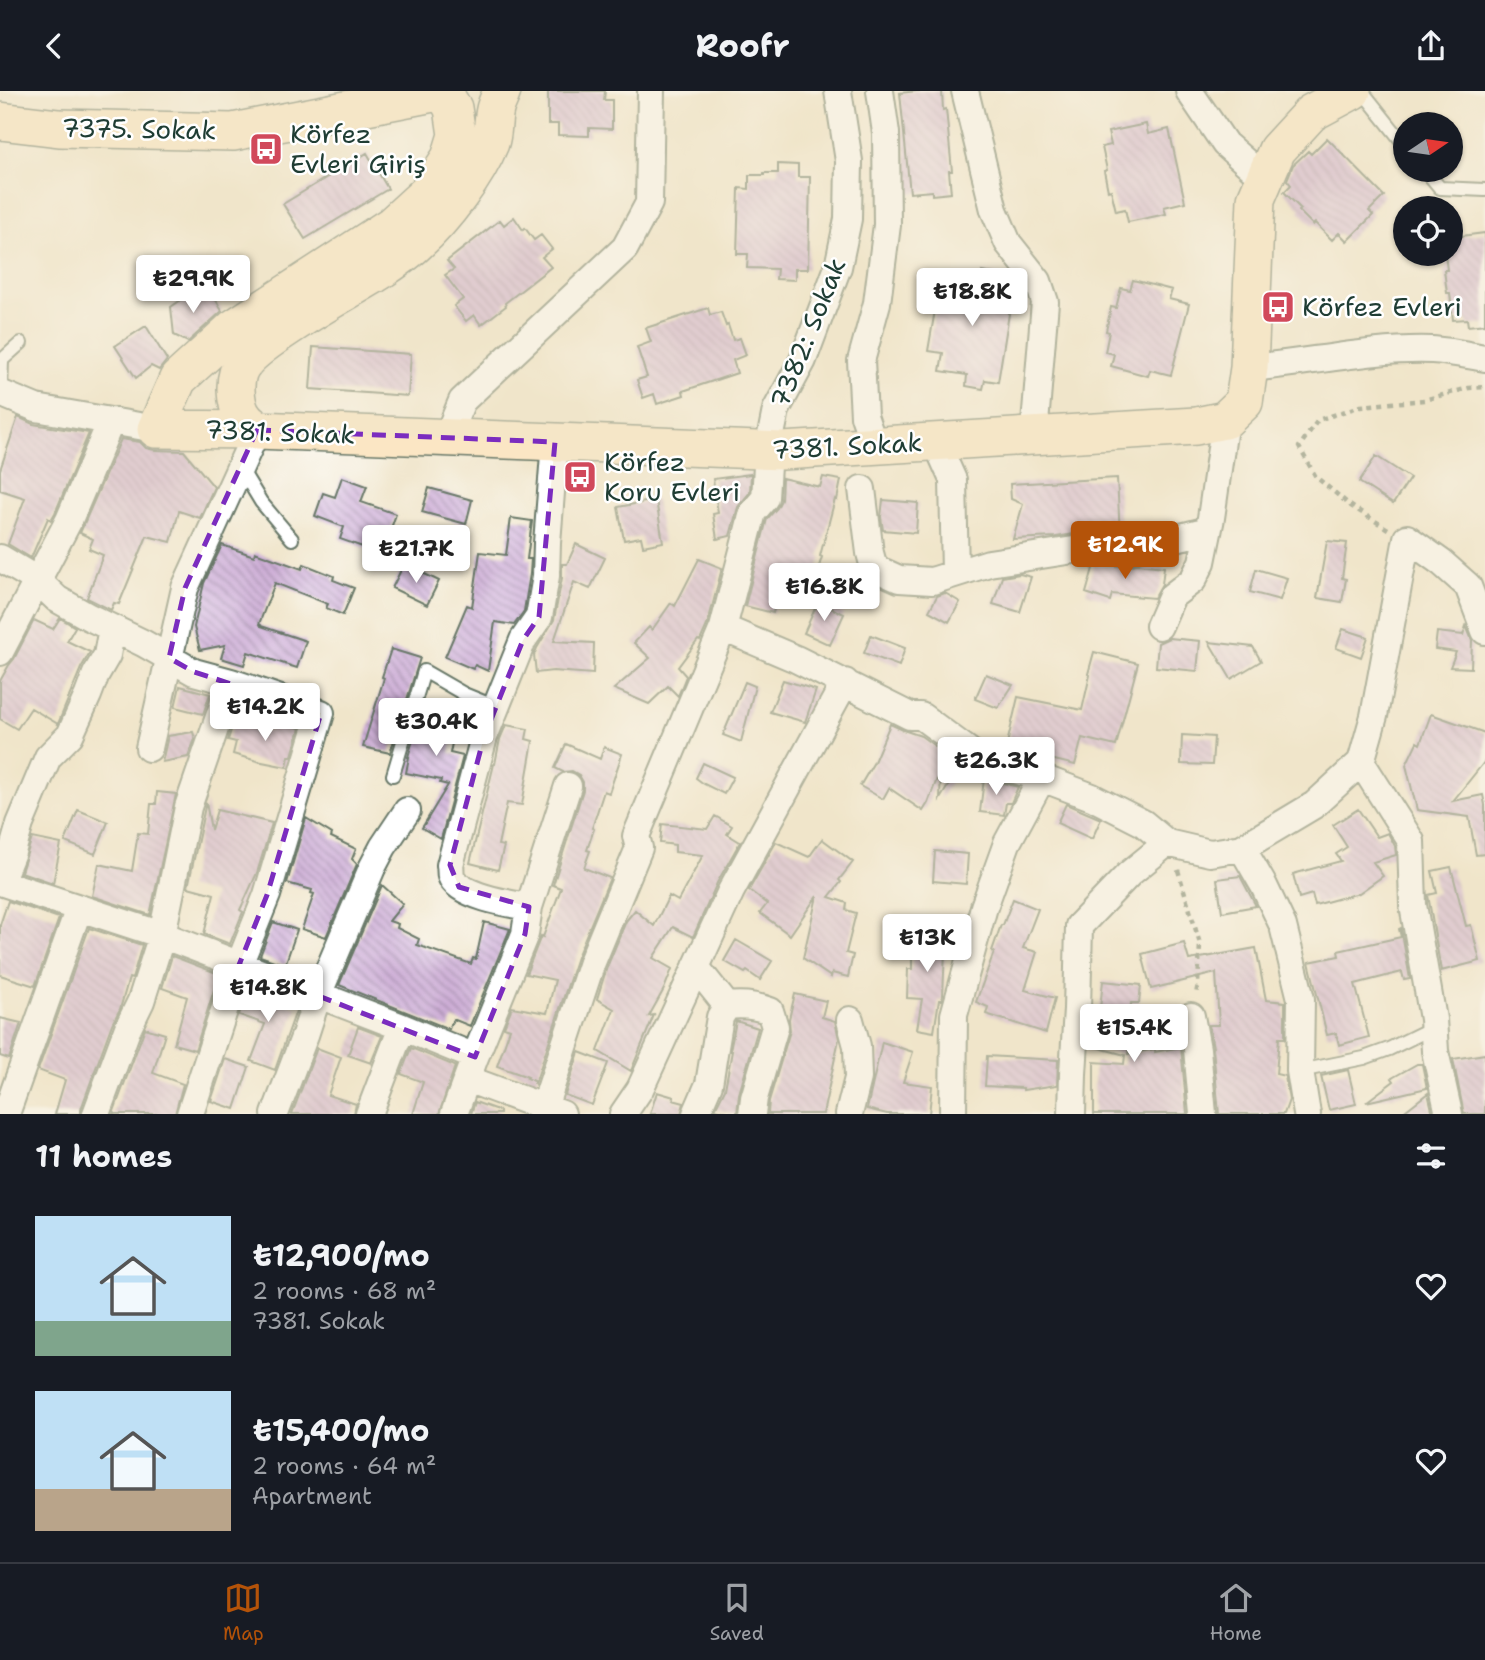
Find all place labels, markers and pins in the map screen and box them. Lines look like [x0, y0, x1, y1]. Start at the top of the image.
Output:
place label: Körfez Evleri Giriş [290, 116, 426, 181]
bus stop icon: Körfez Evleri Giriş [247, 130, 285, 168]
pin: ₺29.9K [136, 255, 250, 315]
pin: ₺18.8K [915, 268, 1029, 328]
bus stop icon: Körfez Evleri [1259, 288, 1297, 326]
place label: Körfez Evleri [1302, 289, 1462, 324]
place label: Körfez Koru Evleri [604, 444, 740, 509]
bus stop icon: Körfez Koru Evleri [561, 458, 599, 496]
pin: ₺12.9K [1068, 521, 1182, 581]
pin: ₺21.7K [359, 525, 473, 585]
pin: ₺16.8K [767, 563, 881, 623]
pin: ₺14.2K [208, 683, 322, 743]
pin: ₺30.4K [379, 699, 493, 758]
pin: ₺26.3K [939, 737, 1053, 797]
pin: ₺13K [886, 915, 968, 974]
pin: ₺14.8K [211, 965, 325, 1024]
pin: ₺15.4K [1077, 1005, 1191, 1064]

